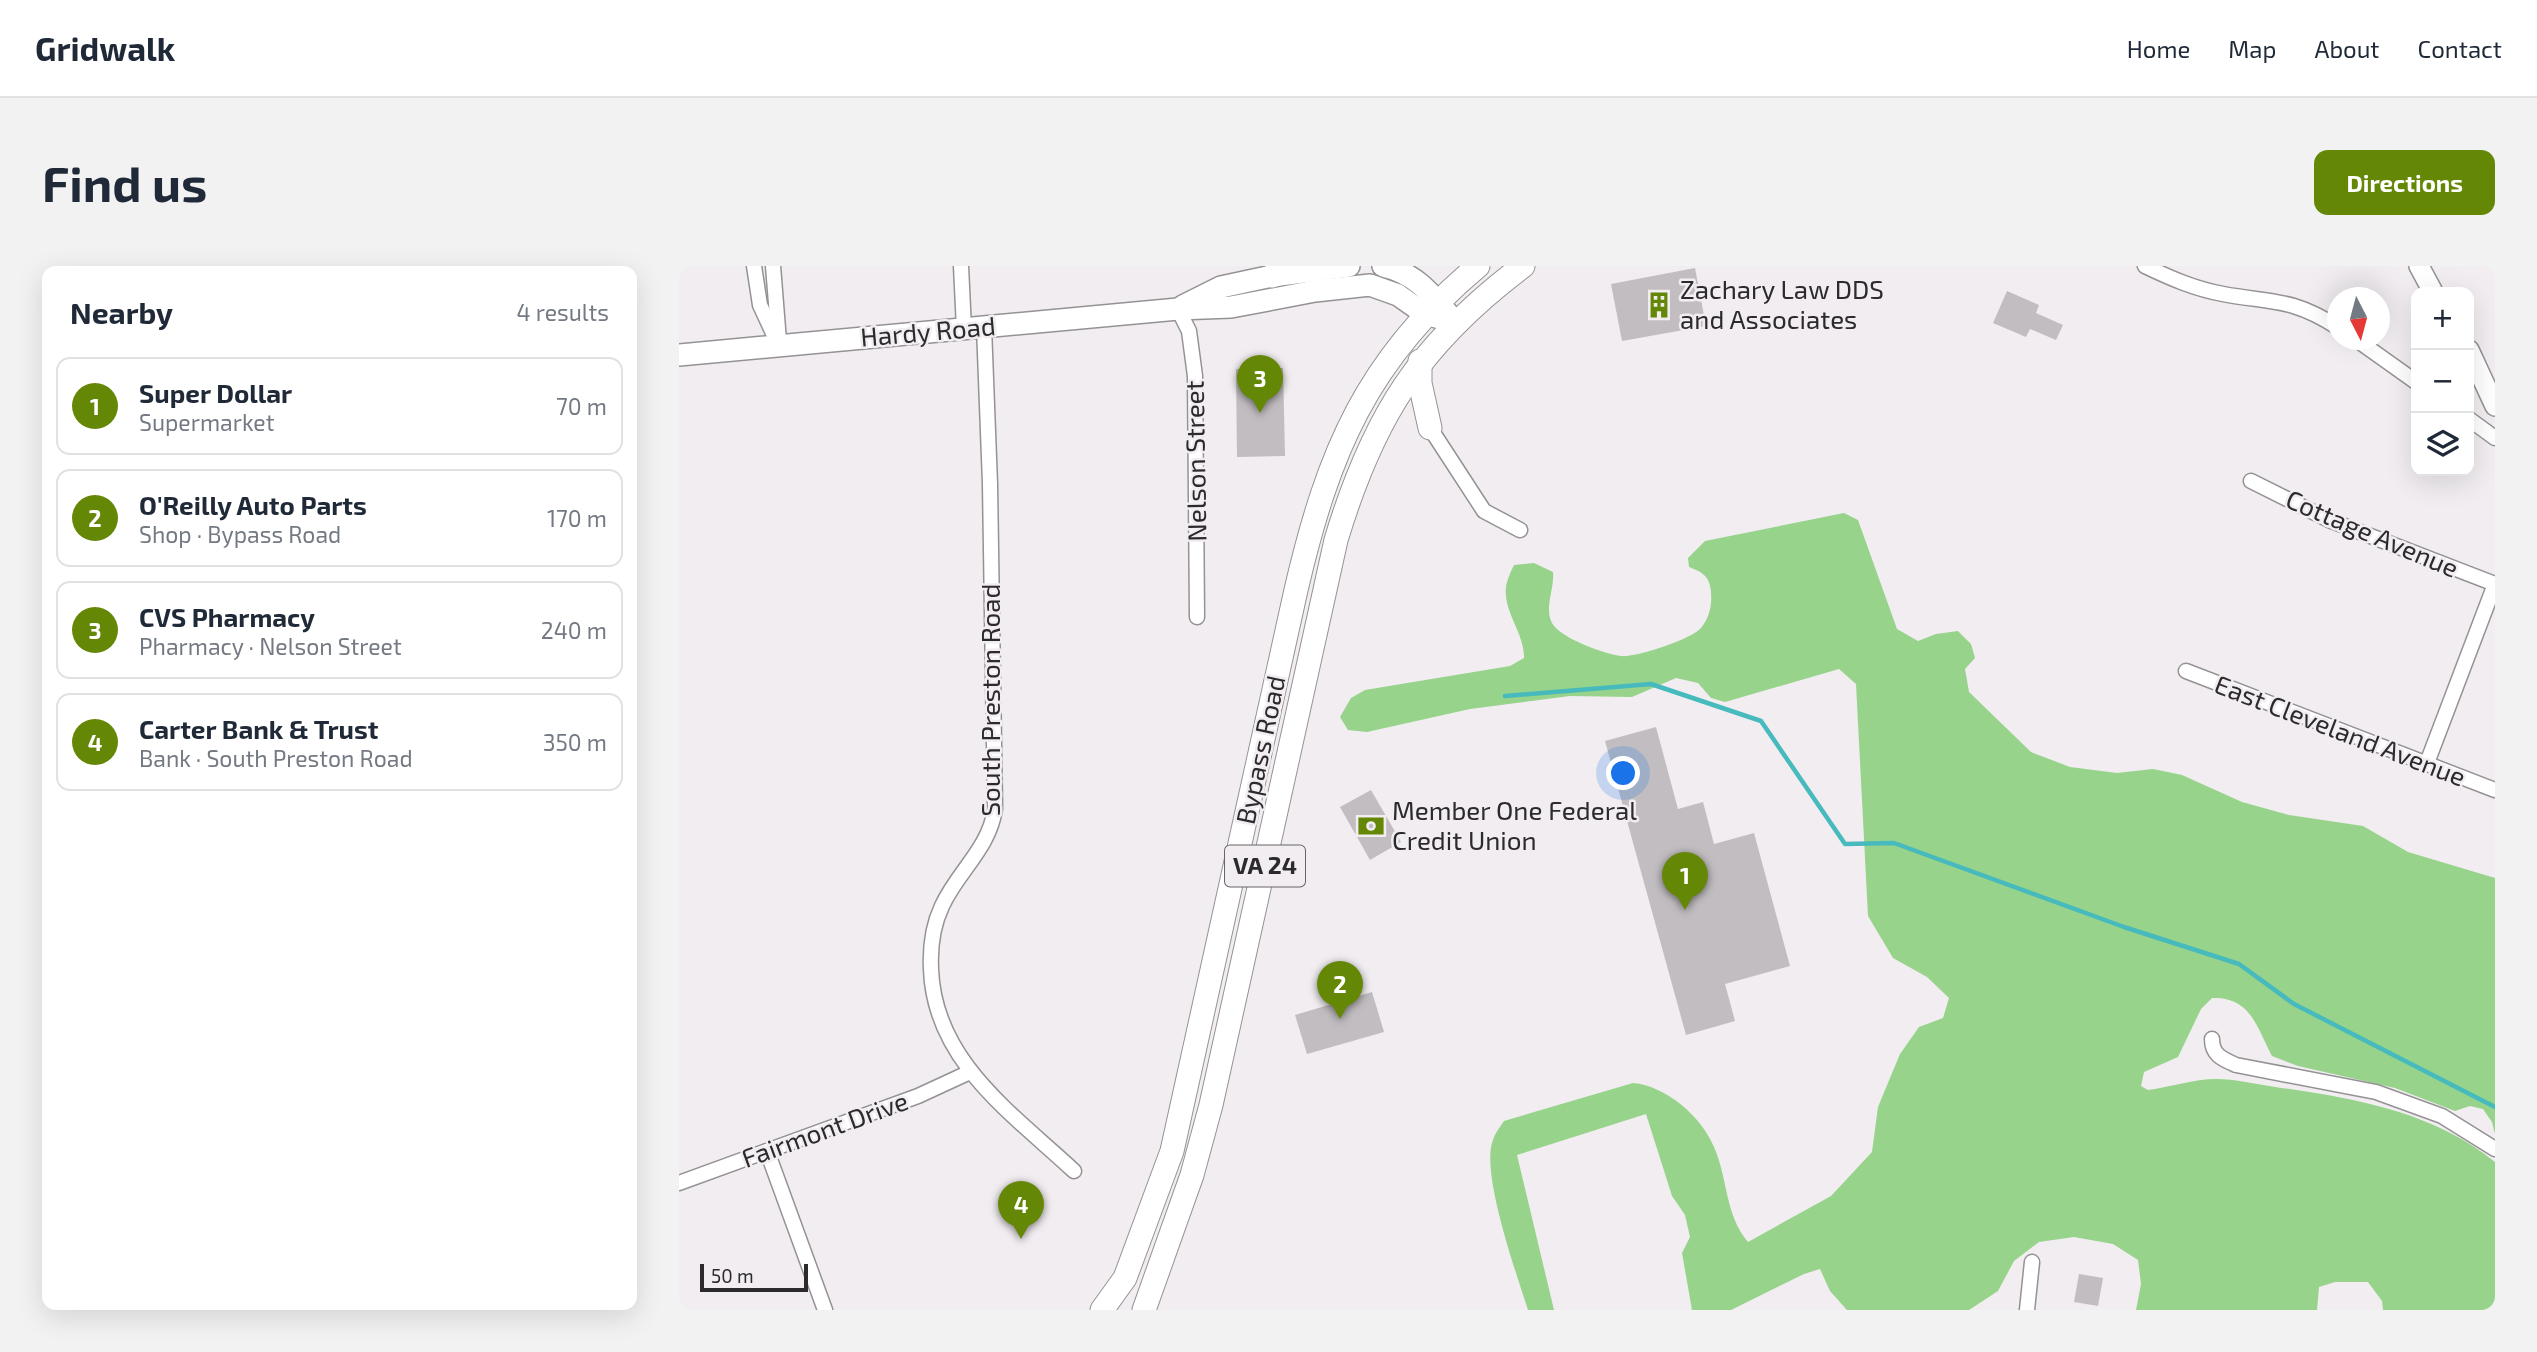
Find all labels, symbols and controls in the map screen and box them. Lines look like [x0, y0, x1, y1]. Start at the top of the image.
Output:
text: Gridwalk [35, 28, 175, 68]
text: Home [2127, 34, 2190, 63]
text: Map [2228, 34, 2276, 63]
text: About [2314, 34, 2380, 63]
text: Contact [2418, 34, 2502, 63]
button: Directions [2314, 150, 2495, 215]
text: Find us [42, 153, 207, 212]
place label: Zachary Law DDS and Associates [1680, 273, 1884, 334]
north arrow [2327, 287, 2390, 350]
map controls [2411, 287, 2474, 476]
button: + [2411, 287, 2474, 350]
building icon: Zachary Law DDS and Associates [1644, 290, 1674, 320]
text: Nearby [70, 294, 173, 330]
text: 4 results [517, 298, 609, 326]
street label: Hardy Road [859, 309, 997, 352]
button: − [2411, 350, 2474, 413]
pin: 3 [1237, 355, 1283, 413]
text: Super Dollar [139, 377, 292, 408]
street label: Nelson Street [1178, 380, 1211, 542]
text: 1 [90, 392, 100, 420]
text: 70 m [556, 392, 607, 420]
text: Supermarket [139, 408, 274, 436]
button: layers [2411, 413, 2474, 476]
street label: Cottage Avenue [2282, 482, 2463, 583]
text: O'Reilly Auto Parts [139, 489, 367, 520]
text: 2 [88, 504, 102, 532]
text: 170 m [547, 504, 607, 532]
text: Shop · Bypass Road [139, 520, 341, 548]
street label: South Preston Road [974, 583, 1005, 817]
text: CVS Pharmacy [139, 601, 315, 632]
text: 3 [88, 616, 102, 644]
text: 240 m [541, 616, 607, 644]
text: Pharmacy · Nelson Street [139, 632, 402, 660]
street label: East Cleveland Avenue [2211, 667, 2470, 792]
street label: Bypass Road [1229, 672, 1290, 827]
text: Carter Bank & Trust [139, 713, 378, 744]
text: 4 [88, 728, 102, 756]
text: 350 m [543, 728, 607, 756]
text: Bank · South Preston Road [139, 744, 413, 772]
your location [1606, 756, 1640, 790]
place label: Member One Federal Credit Union [1392, 794, 1637, 855]
bank icon: Member One Federal Credit Union [1356, 811, 1386, 841]
road number: VA 24 [1225, 846, 1305, 886]
pin: 1 [1662, 852, 1708, 910]
pin: 2 [1317, 961, 1363, 1019]
street label: Fairmont Drive [737, 1084, 912, 1173]
pin: 4 [998, 1181, 1044, 1239]
scale bar [700, 1261, 809, 1293]
text: 50 m [711, 1264, 754, 1287]

